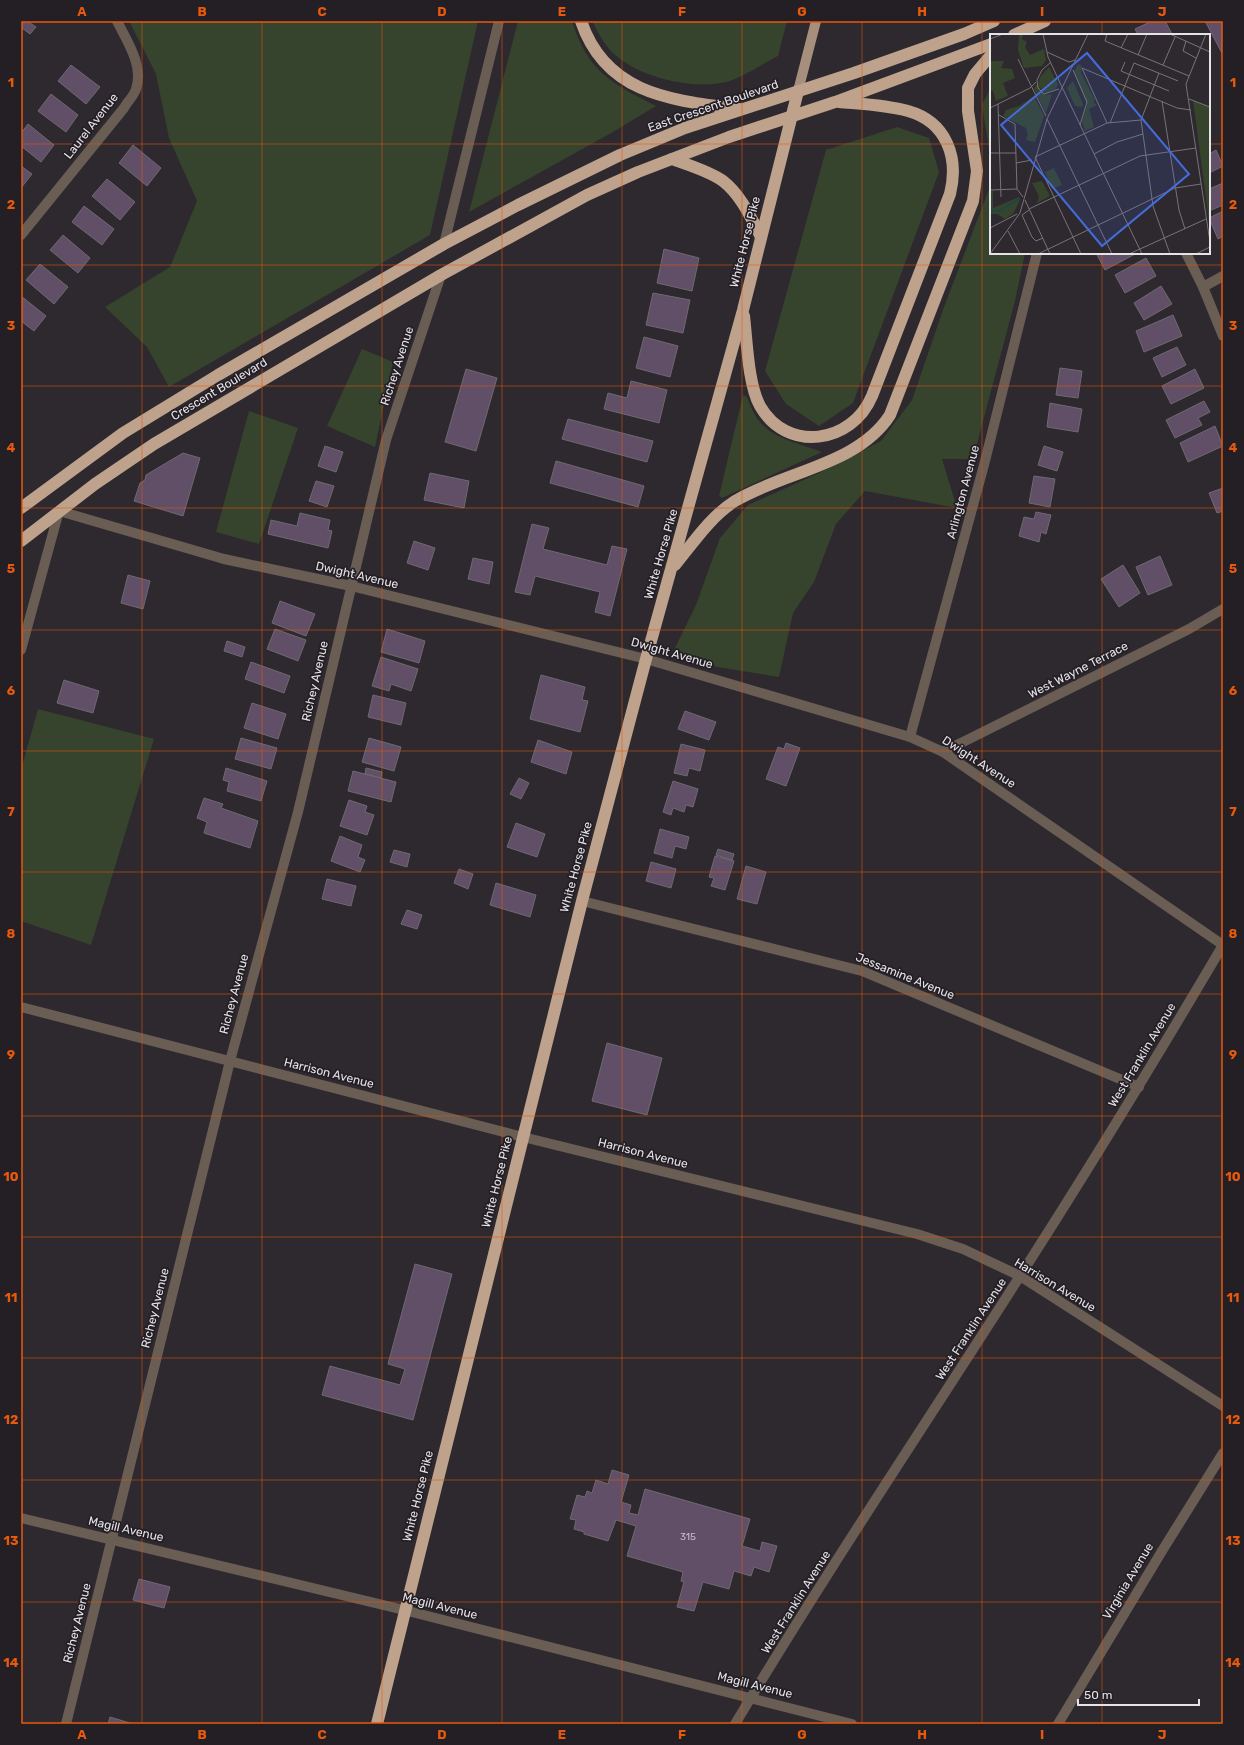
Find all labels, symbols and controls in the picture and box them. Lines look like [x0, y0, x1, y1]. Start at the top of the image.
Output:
text: A [77, 4, 87, 19]
text: B [197, 4, 207, 19]
text: C [317, 4, 327, 19]
text: D [437, 4, 447, 19]
text: E [558, 4, 566, 19]
text: F [678, 4, 686, 19]
text: G [797, 4, 807, 19]
text: H [917, 4, 927, 19]
text: I [1040, 4, 1044, 19]
text: J [1158, 4, 1166, 19]
inset map [990, 34, 1210, 254]
text: 1 [8, 75, 14, 90]
text: 1 [1230, 75, 1236, 90]
street label: East Crescent Boulevard [646, 77, 780, 135]
street label: Laurel Avenue [61, 90, 121, 162]
street label: White Horse Pike [727, 195, 763, 289]
text: 2 [7, 197, 15, 212]
text: 2 [1229, 197, 1237, 212]
text: 3 [7, 318, 16, 333]
text: 3 [1229, 318, 1238, 333]
street label: Richey Avenue [378, 325, 416, 407]
street label: Crescent Boulevard [168, 355, 270, 423]
text: 4 [7, 440, 16, 455]
text: 4 [1229, 440, 1238, 455]
street label: Arlington Avenue [944, 443, 982, 540]
street label: White Horse Pike [641, 507, 681, 601]
street label: Dwight Avenue [314, 559, 400, 591]
text: 5 [7, 561, 15, 576]
text: 5 [1229, 561, 1237, 576]
street label: Dwight Avenue [629, 635, 715, 671]
street label: Richey Avenue [299, 639, 331, 723]
street label: West Wayne Terrace [1026, 639, 1131, 701]
text: 6 [7, 683, 16, 698]
text: 6 [1229, 683, 1238, 698]
street label: Dwight Avenue [940, 733, 1018, 791]
text: 7 [7, 804, 15, 819]
text: 7 [1229, 804, 1237, 819]
street label: White Horse Pike [557, 820, 595, 914]
text: 8 [7, 926, 16, 941]
text: 8 [1229, 926, 1238, 941]
street label: Jessamine Avenue [854, 950, 957, 1002]
street label: Richey Avenue [217, 952, 251, 1035]
street label: West Franklin Avenue [1105, 1000, 1179, 1110]
text: 9 [7, 1047, 15, 1062]
text: 9 [1229, 1047, 1237, 1062]
street label: Harrison Avenue [283, 1055, 376, 1091]
street label: White Horse Pike [479, 1135, 515, 1229]
street label: Harrison Avenue [597, 1135, 690, 1171]
text: 10 [3, 1169, 19, 1184]
text: 10 [1225, 1169, 1241, 1184]
street label: Harrison Avenue [1012, 1255, 1098, 1315]
street label: Richey Avenue [138, 1266, 172, 1350]
street label: West Franklin Avenue [933, 1275, 1009, 1383]
text: 11 [5, 1290, 17, 1305]
text: 11 [1227, 1290, 1239, 1305]
text: 12 [4, 1412, 18, 1427]
text: 12 [1226, 1412, 1240, 1427]
street label: White Horse Pike [400, 1449, 436, 1543]
street label: Magill Avenue [87, 1514, 165, 1545]
house number: 315 [680, 1531, 696, 1543]
text: 13 [3, 1533, 19, 1548]
text: 13 [1225, 1533, 1241, 1548]
street label: Virginia Avenue [1100, 1540, 1156, 1622]
street label: West Franklin Avenue [759, 1548, 834, 1656]
street label: Richey Avenue [60, 1581, 94, 1665]
street label: Magill Avenue [401, 1590, 479, 1622]
text: 14 [3, 1655, 19, 1670]
text: 14 [1225, 1655, 1241, 1670]
street label: Magill Avenue [716, 1669, 794, 1701]
scale bar [1078, 1681, 1199, 1707]
text: 50 m [1084, 1688, 1112, 1702]
text: A [77, 1727, 87, 1742]
text: B [197, 1727, 207, 1742]
text: C [317, 1727, 327, 1742]
text: D [437, 1727, 447, 1742]
text: E [558, 1727, 566, 1742]
text: F [678, 1727, 686, 1742]
text: G [797, 1727, 807, 1742]
text: H [917, 1727, 927, 1742]
text: I [1040, 1727, 1044, 1742]
text: J [1158, 1727, 1166, 1742]

